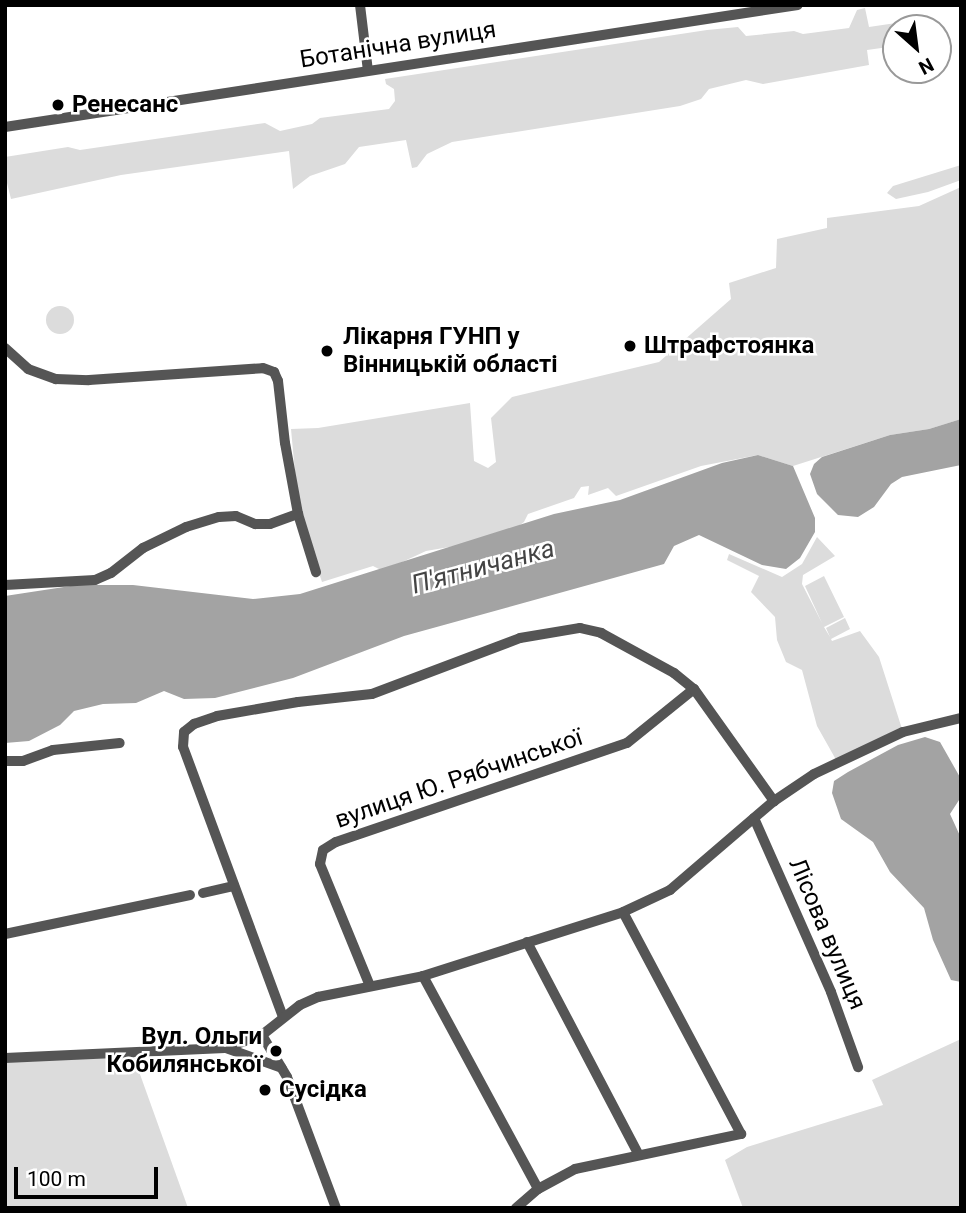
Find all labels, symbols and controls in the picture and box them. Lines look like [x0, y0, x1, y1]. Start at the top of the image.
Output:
north arrow [882, 14, 952, 84]
street label: Ботанічна вулиця [298, 15, 498, 75]
text: N [915, 53, 937, 80]
place label: Ренесанс [72, 91, 178, 119]
marker: Ренесанс [50, 97, 66, 113]
place label: Лікарня ГУНП у Вінницькій області [343, 323, 558, 379]
place label: Штрафстоянка [644, 332, 814, 360]
marker: Штрафстоянка [622, 338, 638, 354]
marker: Лікарня ГУНП у Вінницькій області [317, 341, 337, 361]
water label: П'ятничанка [408, 533, 558, 601]
street label: вулиця Ю. Рябчинської [332, 723, 586, 835]
street label: Лісова вулиця [782, 854, 872, 1014]
place label: Вул. Ольги Кобилянської [107, 1023, 262, 1079]
marker: Вул. Ольги Кобилянської [268, 1043, 284, 1059]
place label: Сусідка [279, 1076, 367, 1104]
marker: Сусідка [257, 1082, 273, 1098]
scale bar [18, 1154, 161, 1198]
text: 100 m [27, 1167, 86, 1191]

